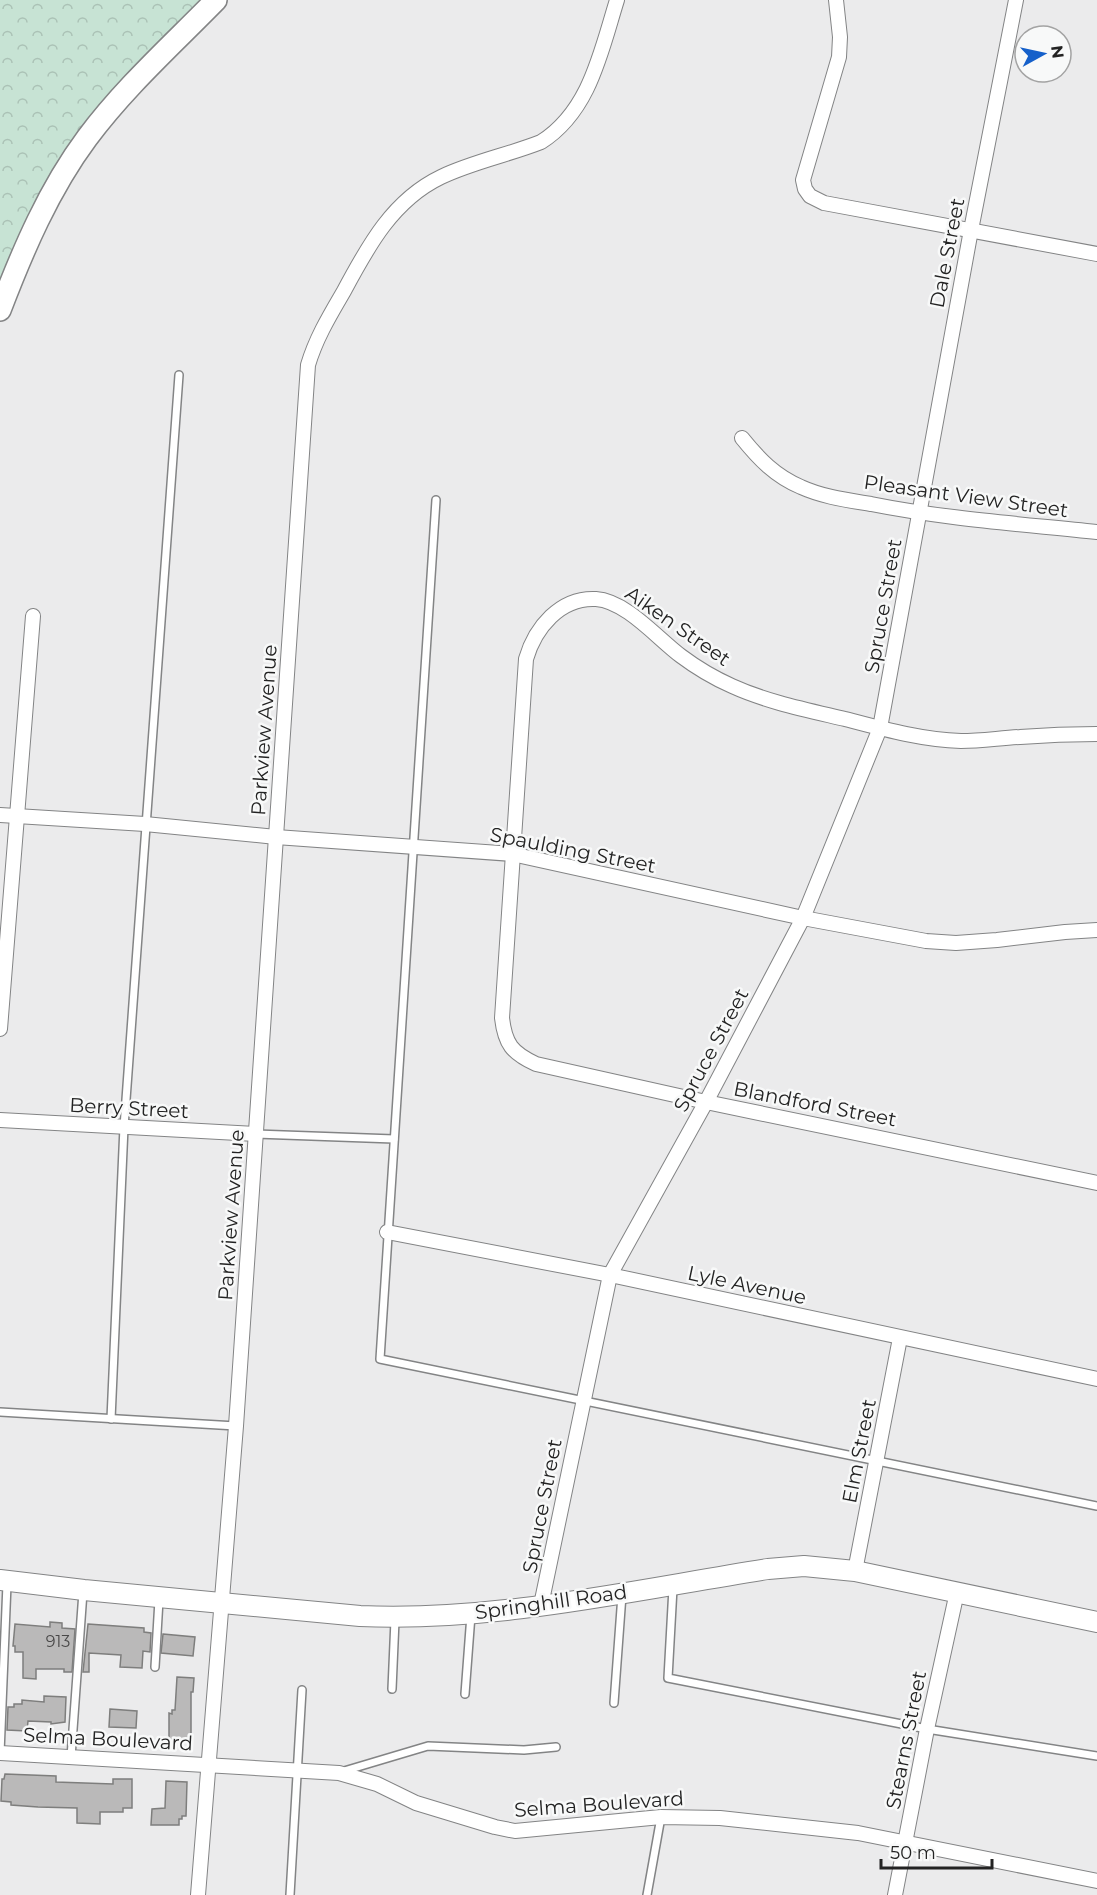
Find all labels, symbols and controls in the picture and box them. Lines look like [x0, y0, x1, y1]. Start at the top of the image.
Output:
north arrow [1013, 24, 1073, 84]
text: N [1047, 44, 1068, 60]
street label: Dale Street [925, 196, 969, 310]
street label: Pleasant View Street [862, 470, 1070, 522]
street label: Spruce Street [859, 537, 907, 675]
street label: Aiken Street [621, 581, 735, 671]
street label: Parkview Avenue [246, 644, 282, 816]
street label: Spaulding Street [488, 822, 658, 878]
street label: Spruce Street [668, 984, 754, 1116]
street label: Blandford Street [731, 1076, 899, 1132]
street label: Berry Street [69, 1093, 189, 1123]
street label: Parkview Avenue [213, 1129, 249, 1301]
street label: Lyle Avenue [685, 1261, 809, 1309]
street label: Elm Street [837, 1397, 881, 1505]
street label: Spruce Street [517, 1437, 567, 1575]
street label: Springhill Road [473, 1579, 629, 1625]
house number: 913 [46, 1632, 70, 1651]
street label: Stearns Street [881, 1669, 931, 1811]
street label: Selma Boulevard [23, 1723, 193, 1755]
street label: Selma Boulevard [513, 1786, 685, 1822]
scale bar [881, 1832, 992, 1870]
text: 50 m [890, 1842, 936, 1864]

